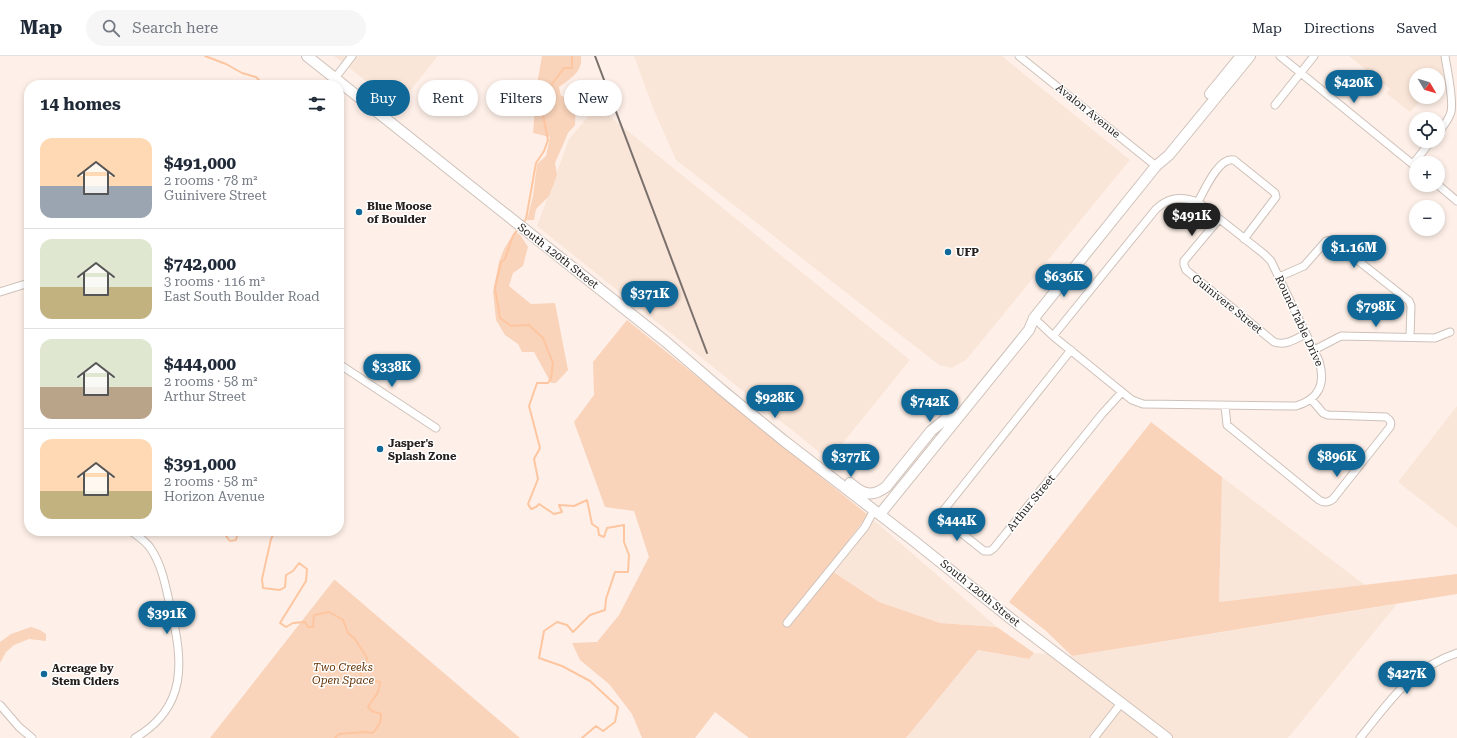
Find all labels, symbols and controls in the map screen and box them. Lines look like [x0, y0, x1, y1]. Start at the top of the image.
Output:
search box [86, 10, 366, 46]
text: Map [20, 16, 62, 39]
icon: search [100, 17, 122, 39]
text: Search here [132, 19, 218, 37]
text: Map [1252, 20, 1282, 36]
text: Directions [1304, 20, 1374, 36]
text: Saved [1396, 20, 1437, 36]
north arrow [1409, 68, 1445, 104]
map controls [1409, 68, 1445, 236]
pin: $420K [1326, 70, 1382, 104]
text: $420K [1334, 75, 1374, 90]
chip: Buy [356, 80, 410, 116]
chip: Rent [418, 80, 478, 116]
chip: Filters [486, 80, 556, 116]
chip: New [564, 80, 622, 116]
street label: Avalon Avenue [1053, 81, 1123, 141]
icon: filters [306, 93, 328, 115]
text: 14 homes [40, 94, 121, 114]
button: locate [1409, 112, 1445, 148]
text: $491,000 [164, 153, 236, 173]
icon: home [72, 154, 120, 202]
button: + [1409, 156, 1445, 192]
text: 2 rooms · 78 m² [164, 173, 258, 188]
text: Guinivere Street [164, 188, 267, 203]
place label: Blue Moose of Boulder [367, 200, 432, 226]
button: − [1409, 200, 1445, 236]
pin: $491K [1164, 203, 1220, 237]
marker: Blue Moose of Boulder [354, 207, 364, 217]
text: $491K [1172, 208, 1212, 223]
street label: South 120th Street [515, 221, 601, 291]
pin: $1.16M [1321, 235, 1387, 269]
text: $1.16M [1331, 240, 1377, 255]
place label: UFP [956, 246, 979, 259]
marker: UFP [943, 247, 953, 257]
text: $742,000 [164, 254, 236, 274]
icon: home [72, 255, 120, 303]
pin: $636K [1036, 264, 1092, 298]
text: $636K [1044, 269, 1084, 284]
street label: Guinivere Street [1189, 272, 1265, 336]
text: 3 rooms · 116 m² [164, 274, 265, 289]
street label: Round Table Drive [1272, 274, 1326, 368]
pin: $371K [622, 281, 678, 315]
text: $371K [630, 286, 670, 301]
text: East South Boulder Road [164, 289, 320, 304]
pin: $798K [1348, 294, 1404, 328]
text: $798K [1356, 299, 1396, 314]
text: $444,000 [164, 354, 236, 374]
pin: $338K [364, 354, 420, 388]
icon: home [72, 355, 120, 403]
text: $338K [372, 359, 412, 374]
text: 2 rooms · 58 m² [164, 374, 258, 389]
pin: $928K [747, 385, 803, 419]
text: Arthur Street [164, 389, 246, 404]
pin: $742K [902, 389, 958, 423]
text: $928K [755, 390, 795, 405]
text: $742K [910, 394, 950, 409]
place label: Jasper's Splash Zone [388, 437, 457, 463]
marker: Jasper's Splash Zone [375, 444, 385, 454]
pin: $377K [823, 444, 879, 478]
pin: $896K [1309, 444, 1365, 478]
text: $377K [831, 449, 871, 464]
text: $896K [1317, 449, 1357, 464]
text: $391,000 [164, 454, 236, 474]
icon: home [72, 455, 120, 503]
street label: Arthur Street [1004, 472, 1058, 534]
text: 2 rooms · 58 m² [164, 474, 258, 489]
text: Horizon Avenue [164, 489, 265, 504]
pin: $444K [929, 508, 985, 542]
text: $444K [937, 513, 977, 528]
street label: South 120th Street [938, 557, 1022, 629]
pin: $391K [139, 601, 195, 635]
text: $391K [147, 606, 187, 621]
park label: Two Creeks Open Space [312, 661, 374, 687]
pin: $427K [1379, 661, 1435, 695]
place label: Acreage by Stem Ciders [52, 662, 119, 688]
text: $427K [1387, 666, 1427, 681]
marker: Acreage by Stem Ciders [39, 669, 49, 679]

